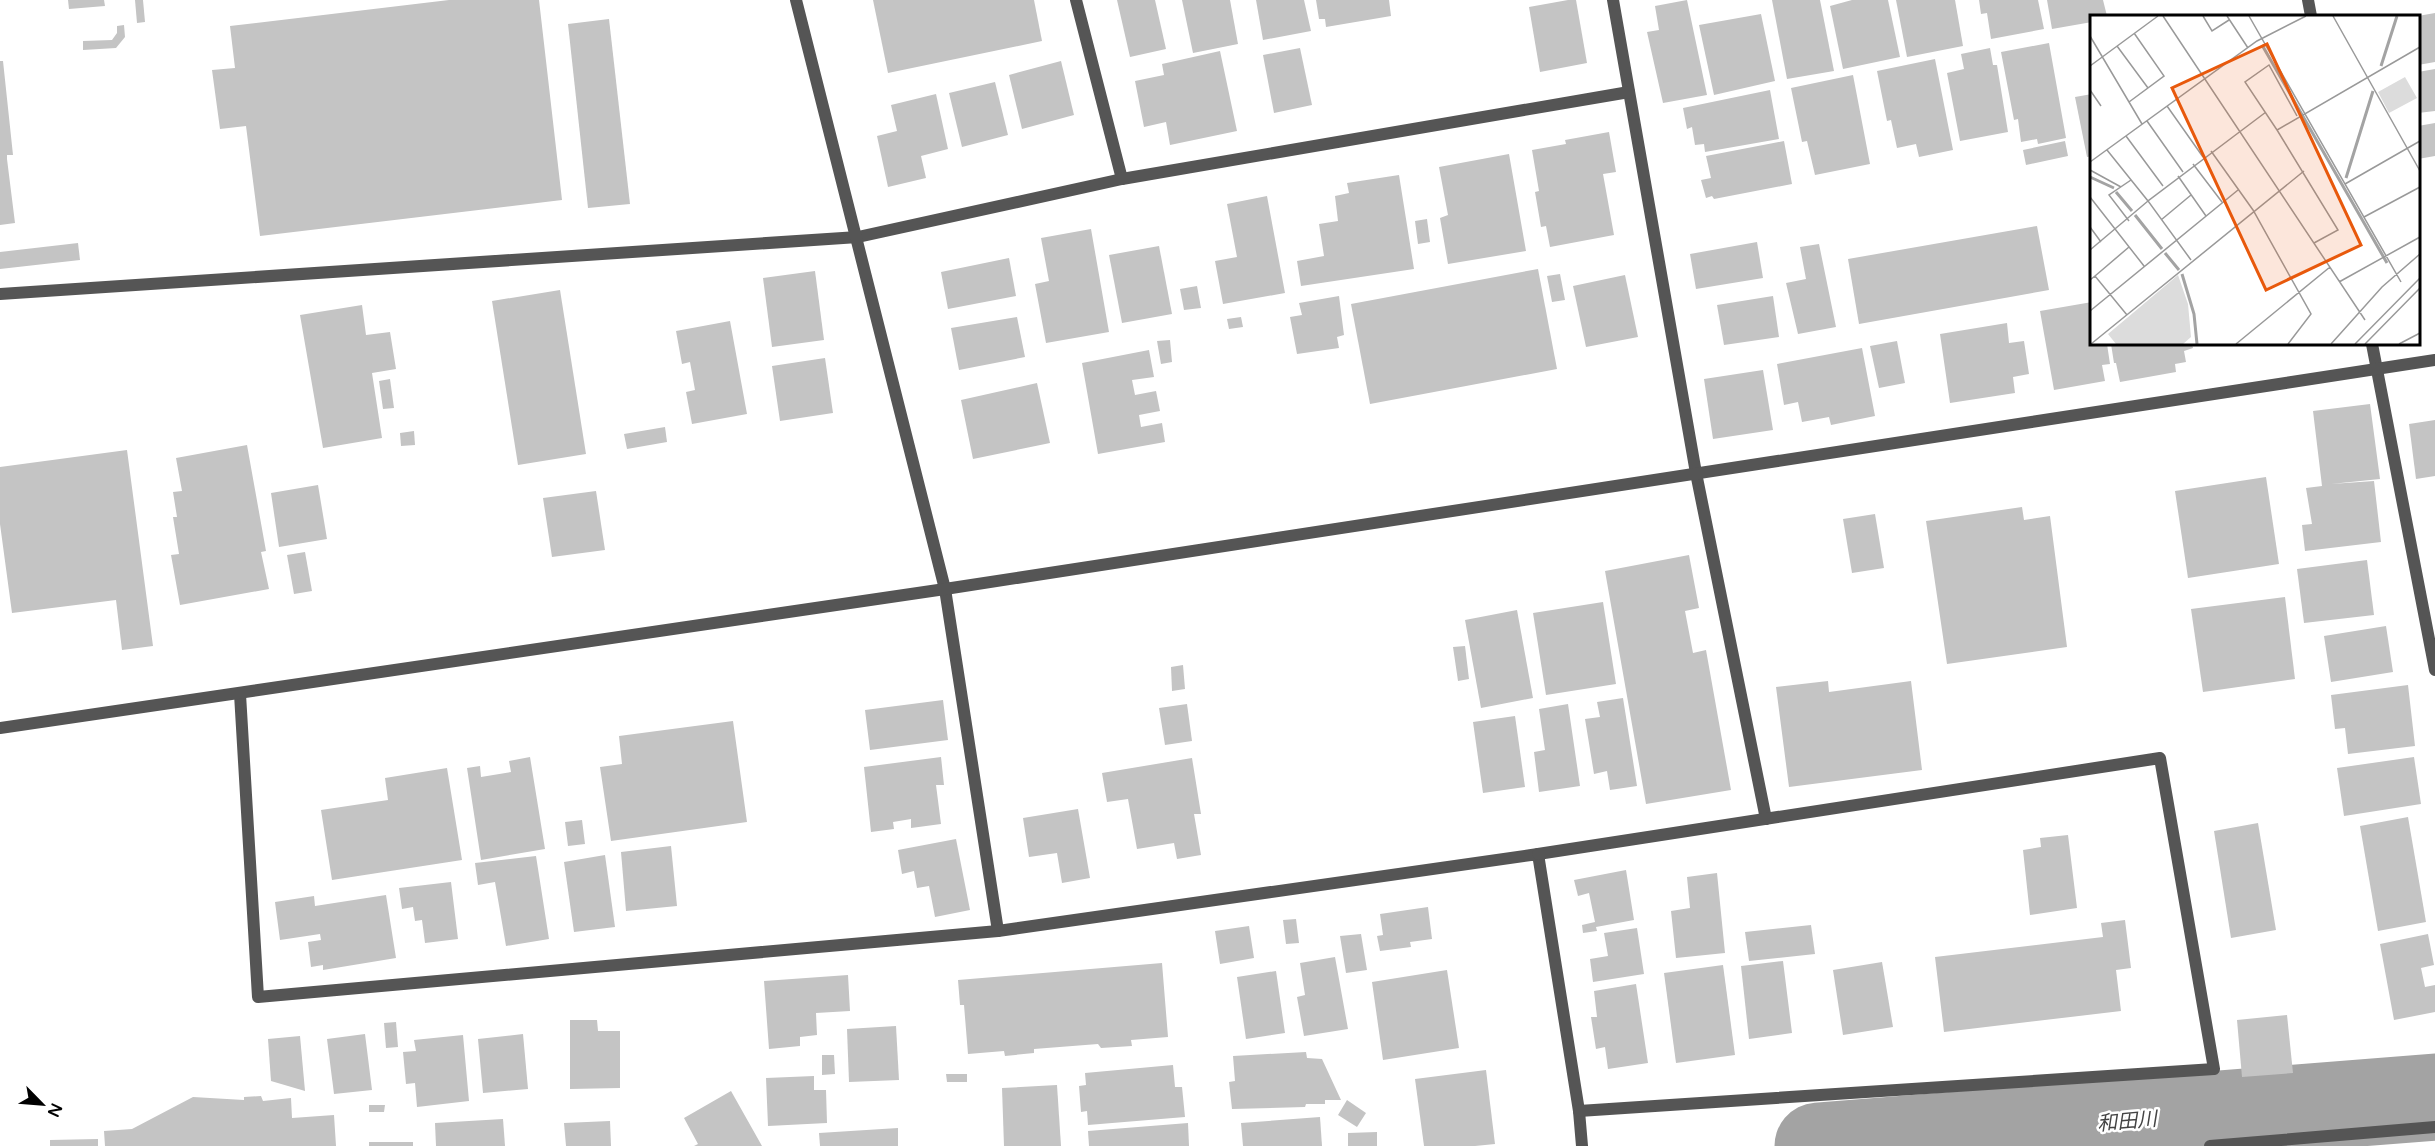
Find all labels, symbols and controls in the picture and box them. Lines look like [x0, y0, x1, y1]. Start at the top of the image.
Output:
inset map [2090, 15, 2420, 345]
north arrow [12, 1074, 72, 1134]
text: N [43, 1100, 66, 1120]
water label: 和田川 [2096, 1107, 2160, 1137]

